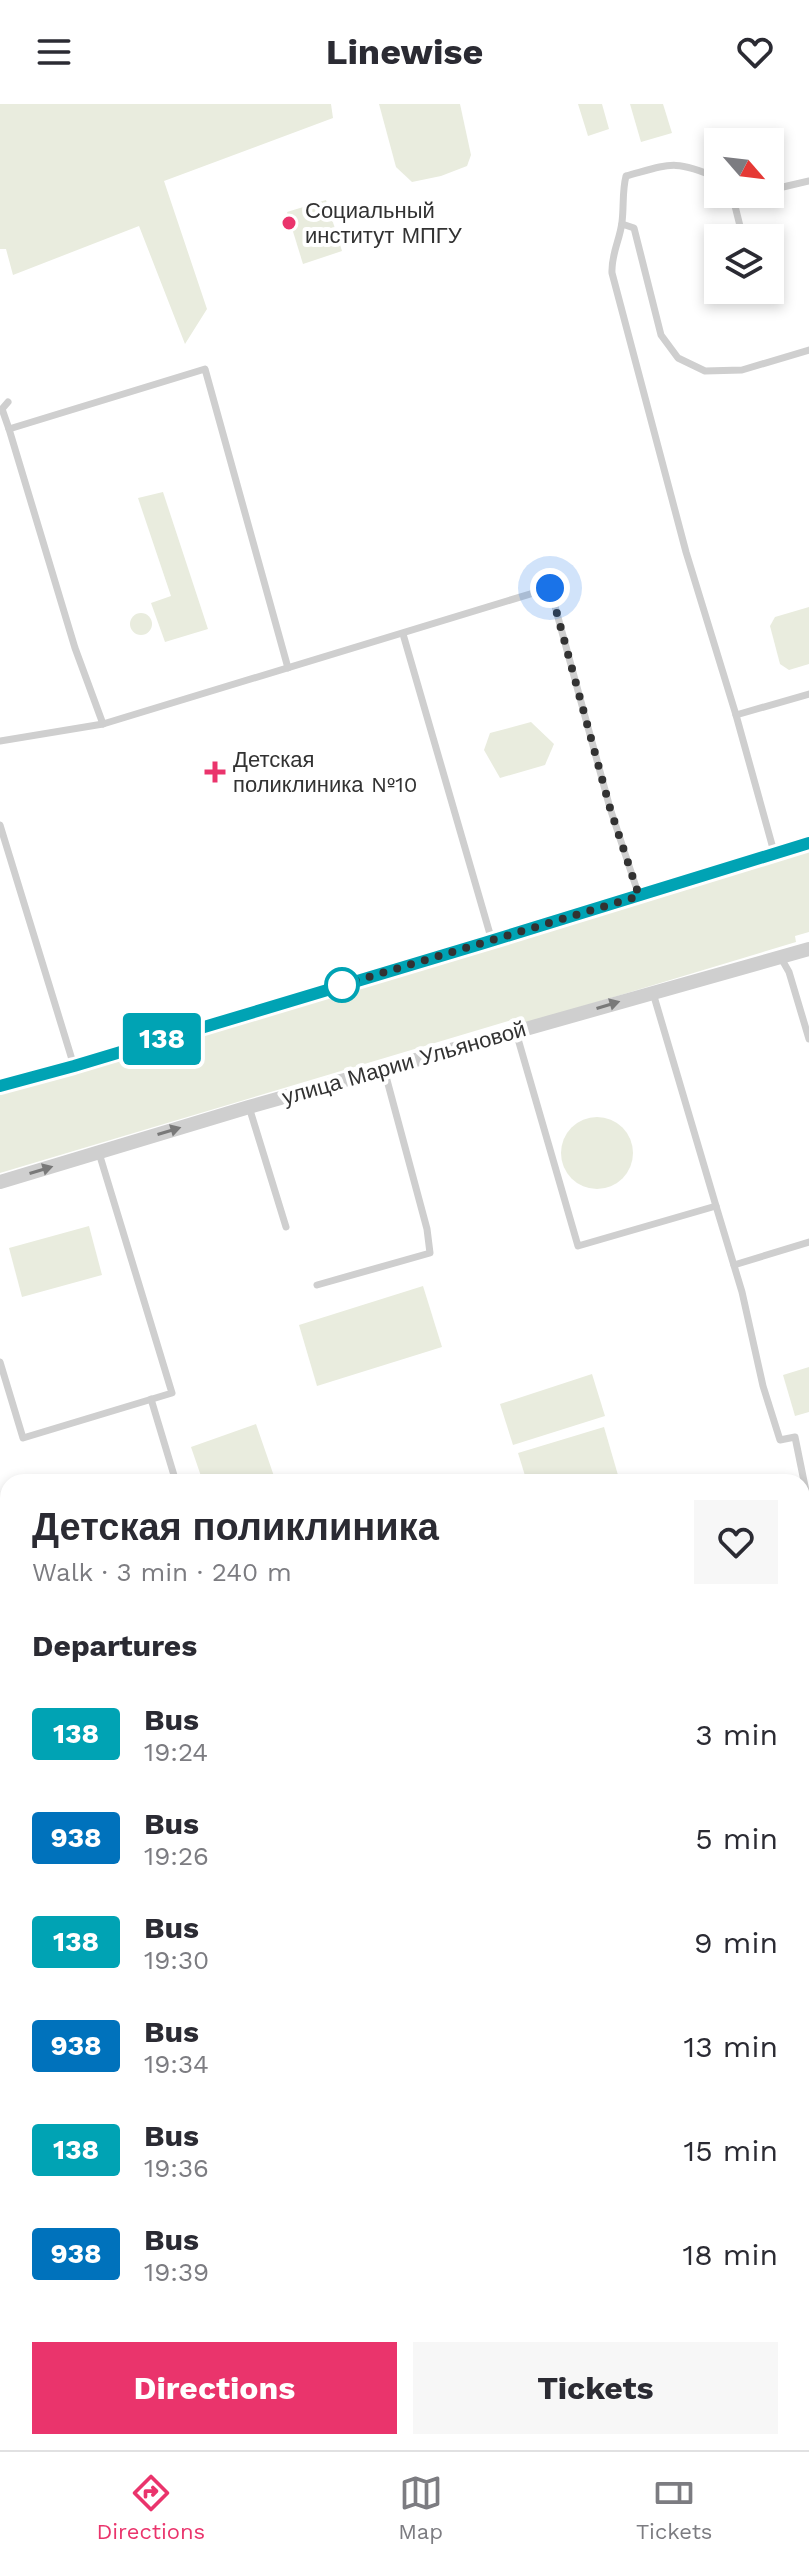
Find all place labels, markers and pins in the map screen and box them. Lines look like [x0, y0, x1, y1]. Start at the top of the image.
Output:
place label: Социальный институт МПГУ [305, 198, 463, 248]
marker: Социальный институт МПГУ [280, 214, 298, 232]
place label: Детская поликлиника №10 [233, 747, 417, 797]
marker: Детская поликлиника №10 [204, 761, 226, 783]
unlabelled marker [325, 968, 359, 1002]

